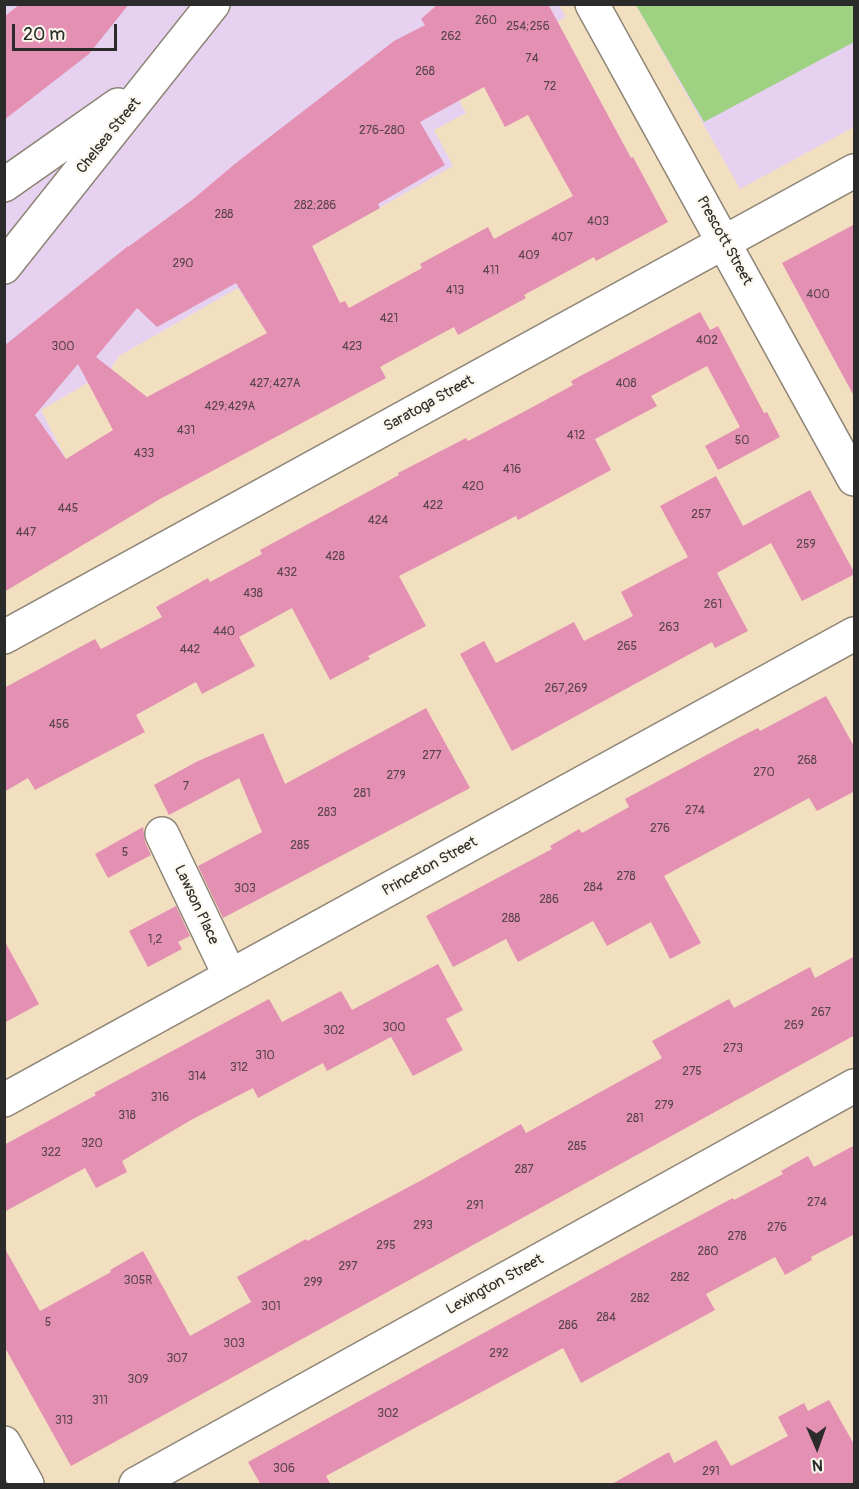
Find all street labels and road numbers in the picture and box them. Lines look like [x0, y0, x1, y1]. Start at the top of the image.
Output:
street label: Chelsea Street [73, 94, 145, 178]
street label: Prescott Street [692, 193, 756, 289]
street label: Saratoga Street [381, 372, 477, 436]
street label: Princeton Street [379, 833, 481, 901]
street label: Lawson Place [170, 862, 222, 948]
street label: Lexington Street [443, 1251, 547, 1319]

